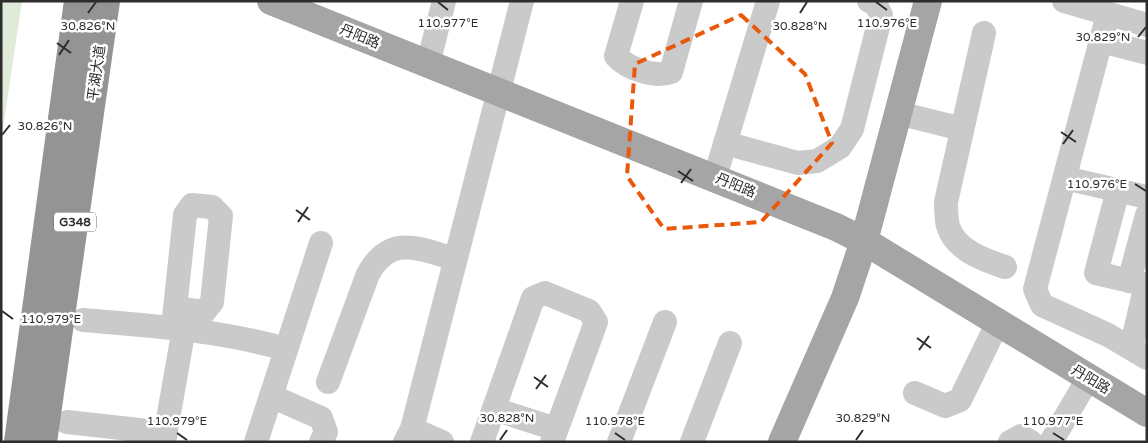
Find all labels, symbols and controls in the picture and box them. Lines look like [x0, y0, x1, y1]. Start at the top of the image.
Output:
text: 110.977°E [418, 16, 479, 30]
text: 110.976°E [857, 16, 918, 30]
text: 30.826°N [61, 19, 115, 33]
text: 30.828°N [773, 19, 827, 33]
street label: 丹阳路 [337, 21, 382, 52]
text: 30.829°N [1076, 30, 1130, 44]
street label: 平湖大道 [84, 44, 109, 102]
text: 30.826°N [18, 119, 72, 133]
street label: 丹阳路 [713, 170, 758, 201]
text: 110.976°E [1067, 177, 1128, 191]
road number: G348 [54, 212, 96, 232]
text: 110.979°E [21, 312, 82, 326]
street label: 丹阳路 [1068, 361, 1113, 398]
text: 30.828°N [480, 411, 534, 425]
text: 30.829°N [836, 411, 890, 425]
text: 110.979°E [147, 414, 208, 428]
text: 110.978°E [585, 414, 646, 428]
text: 110.977°E [1023, 414, 1084, 428]

